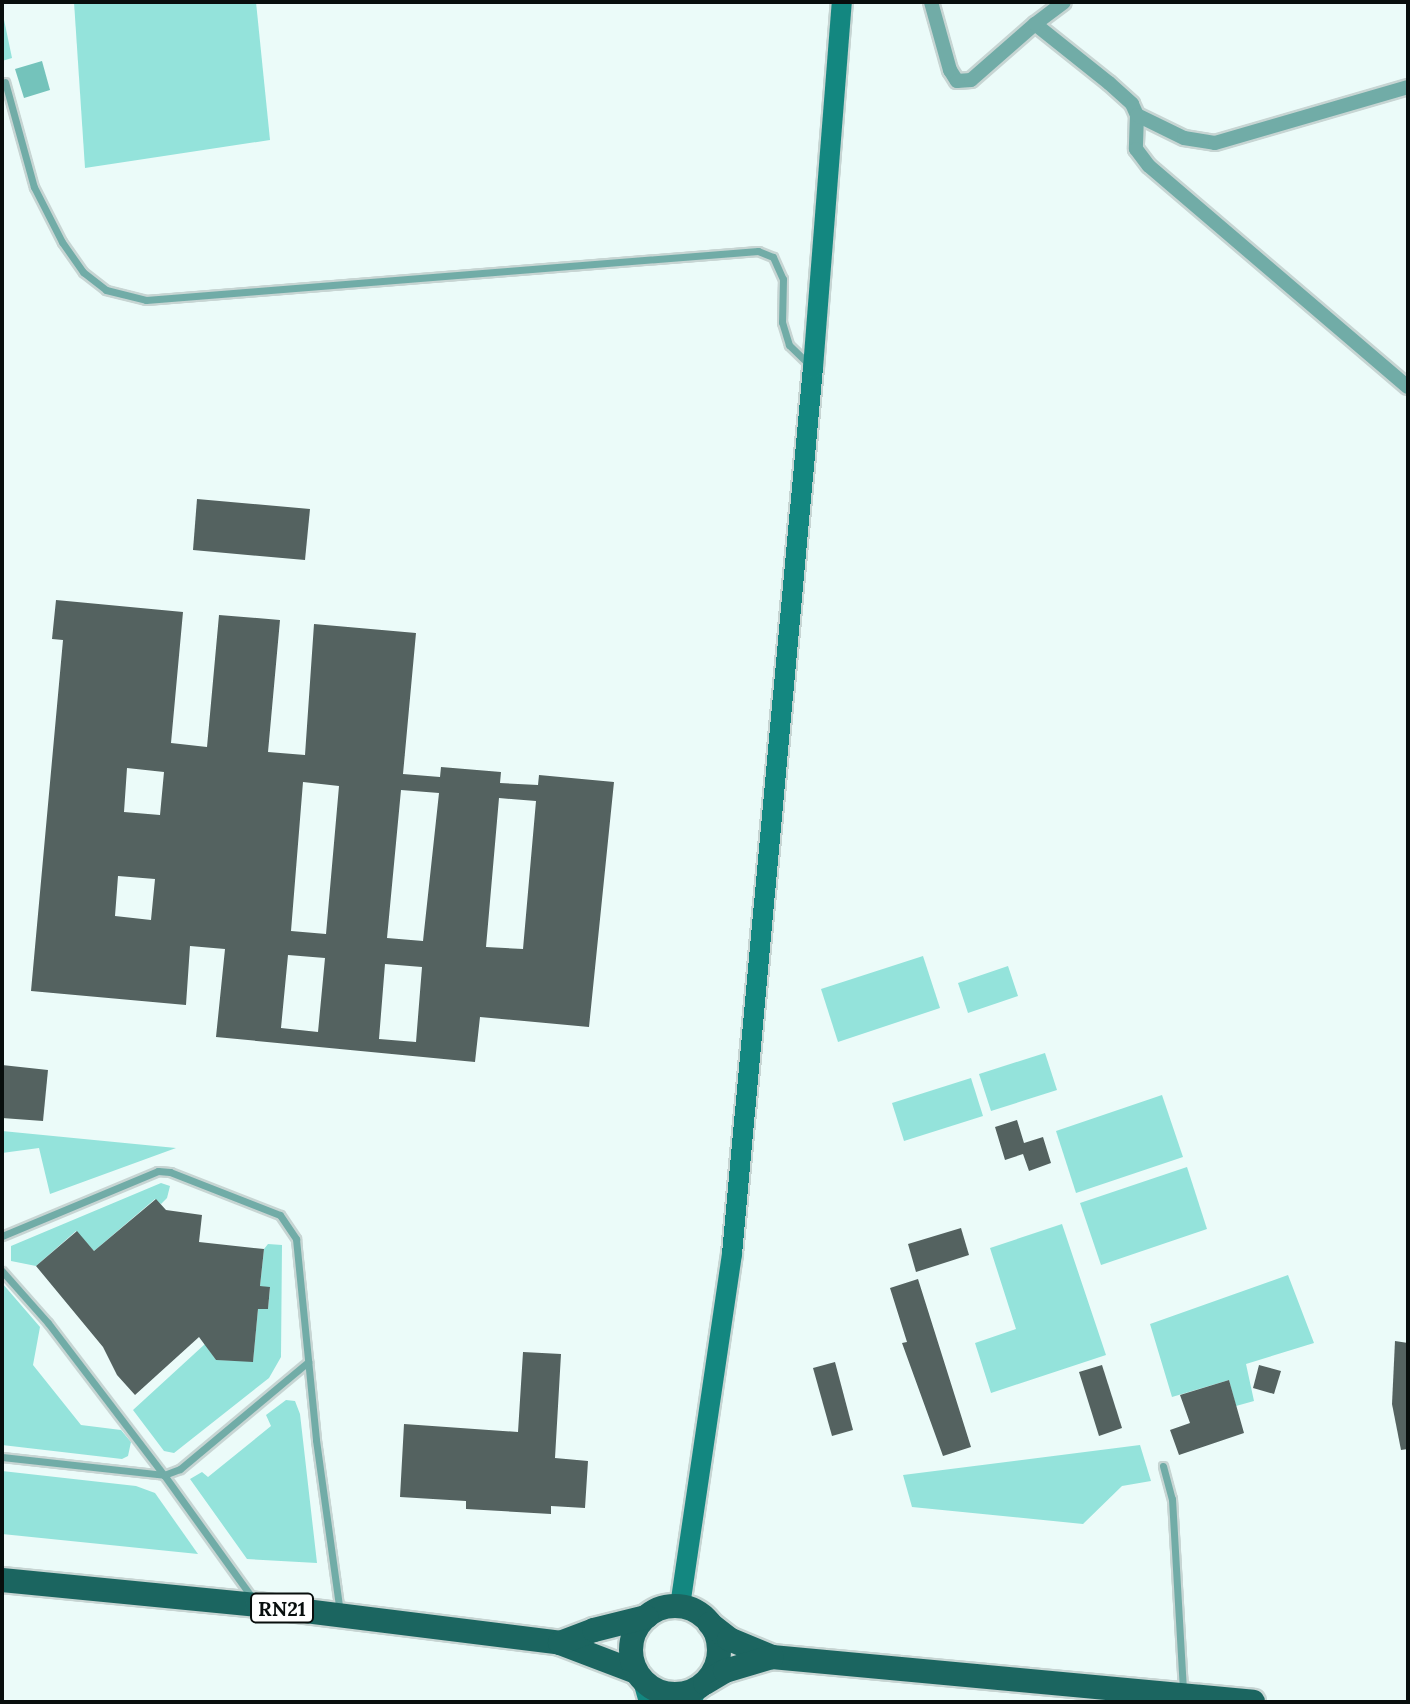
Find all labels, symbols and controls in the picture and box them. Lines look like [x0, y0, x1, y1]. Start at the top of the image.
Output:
road number: RN21 [250, 1592, 314, 1624]

